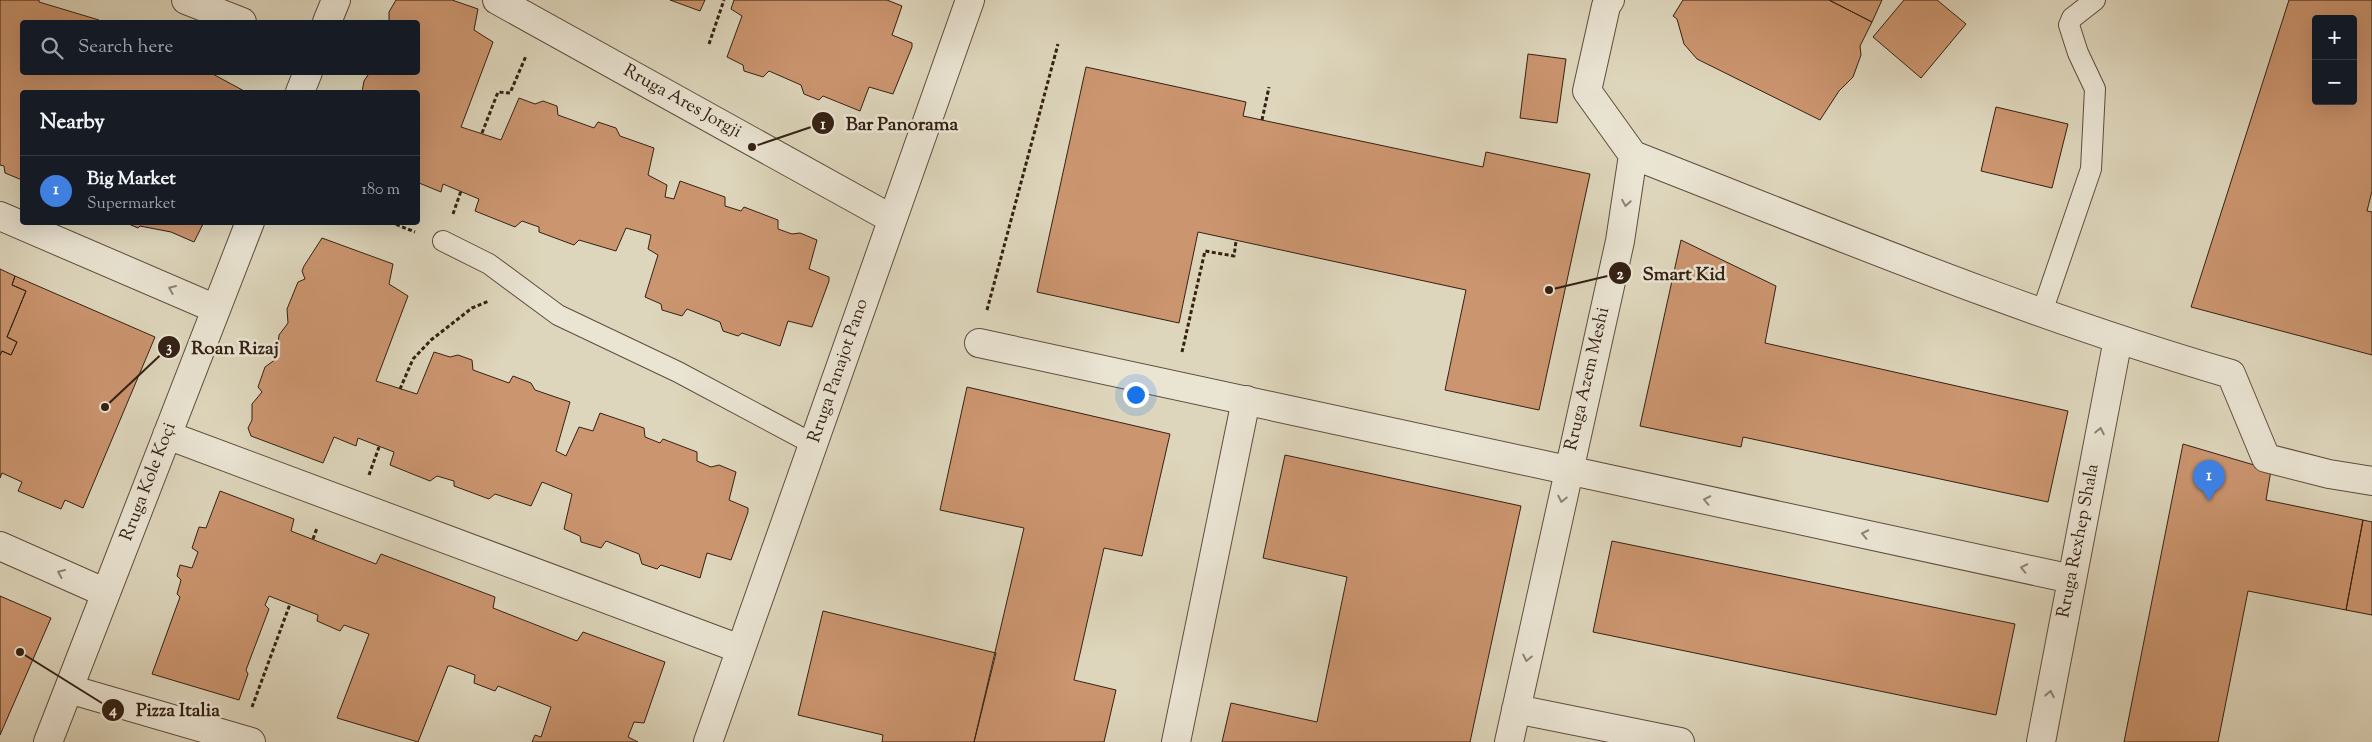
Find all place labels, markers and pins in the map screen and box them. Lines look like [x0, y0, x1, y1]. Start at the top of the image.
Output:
callout: Bar Panorama [811, 106, 969, 140]
callout: Smart Kid [1608, 256, 1736, 290]
callout: Roan Rizaj [156, 330, 289, 364]
pin: 1 [2193, 460, 2225, 501]
callout: Pizza Italia [101, 693, 230, 727]

